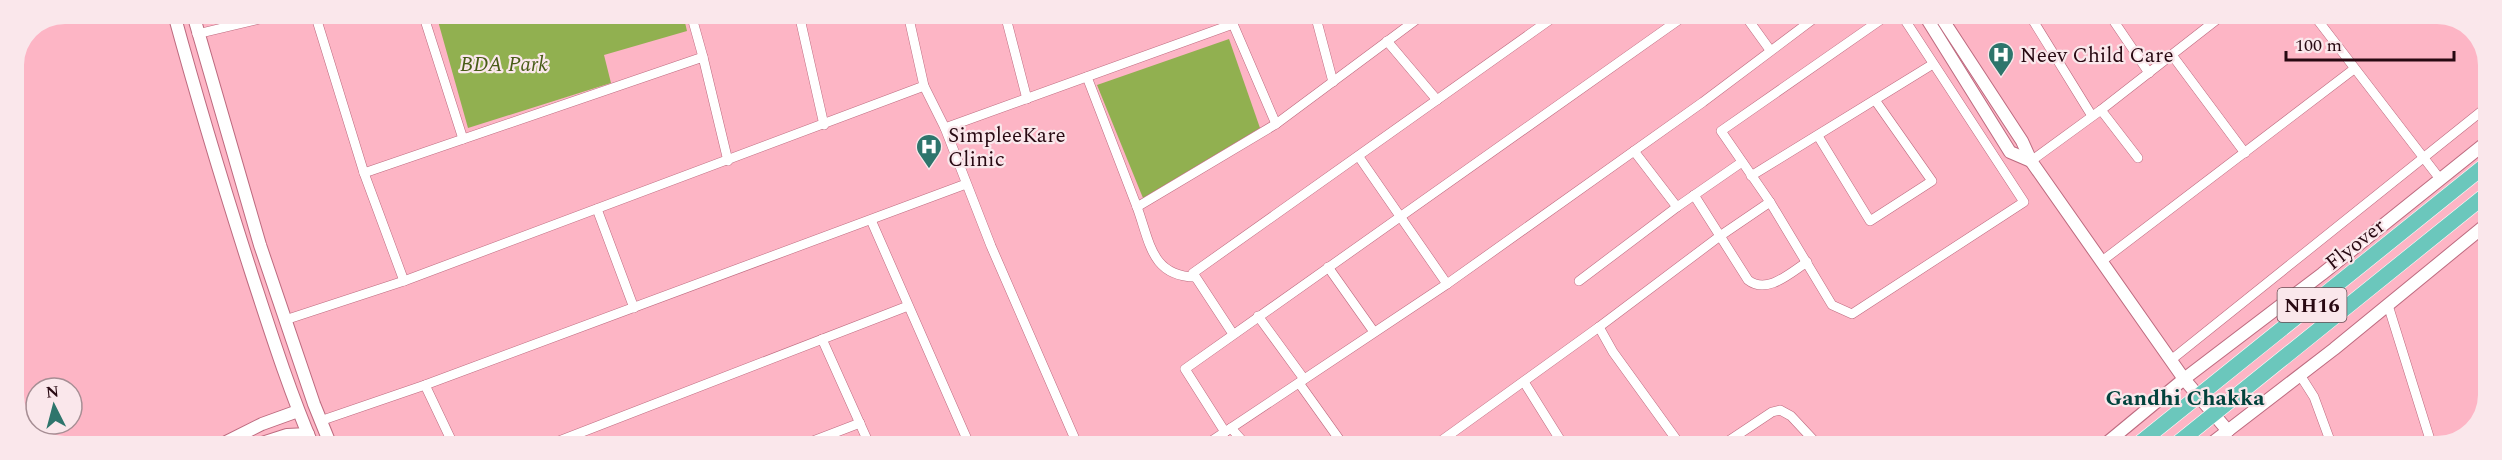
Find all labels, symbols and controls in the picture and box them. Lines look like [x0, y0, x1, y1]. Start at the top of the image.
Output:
scale bar [2286, 24, 2454, 62]
text: 100 m [2295, 32, 2342, 59]
hospital icon: Neev Child Care [1986, 40, 2016, 78]
place label: Neev Child Care [2020, 40, 2174, 72]
park label: BDA Park [460, 49, 548, 81]
place label: SimpleeKare Clinic [948, 120, 1066, 176]
hospital icon: SimpleeKare Clinic [914, 132, 944, 170]
street label: Flyover [2319, 211, 2393, 279]
road number: NH16 [2278, 288, 2346, 322]
north arrow [24, 376, 84, 436]
text: N [45, 379, 60, 405]
district label: Gandhi Chakka [2105, 382, 2265, 415]

